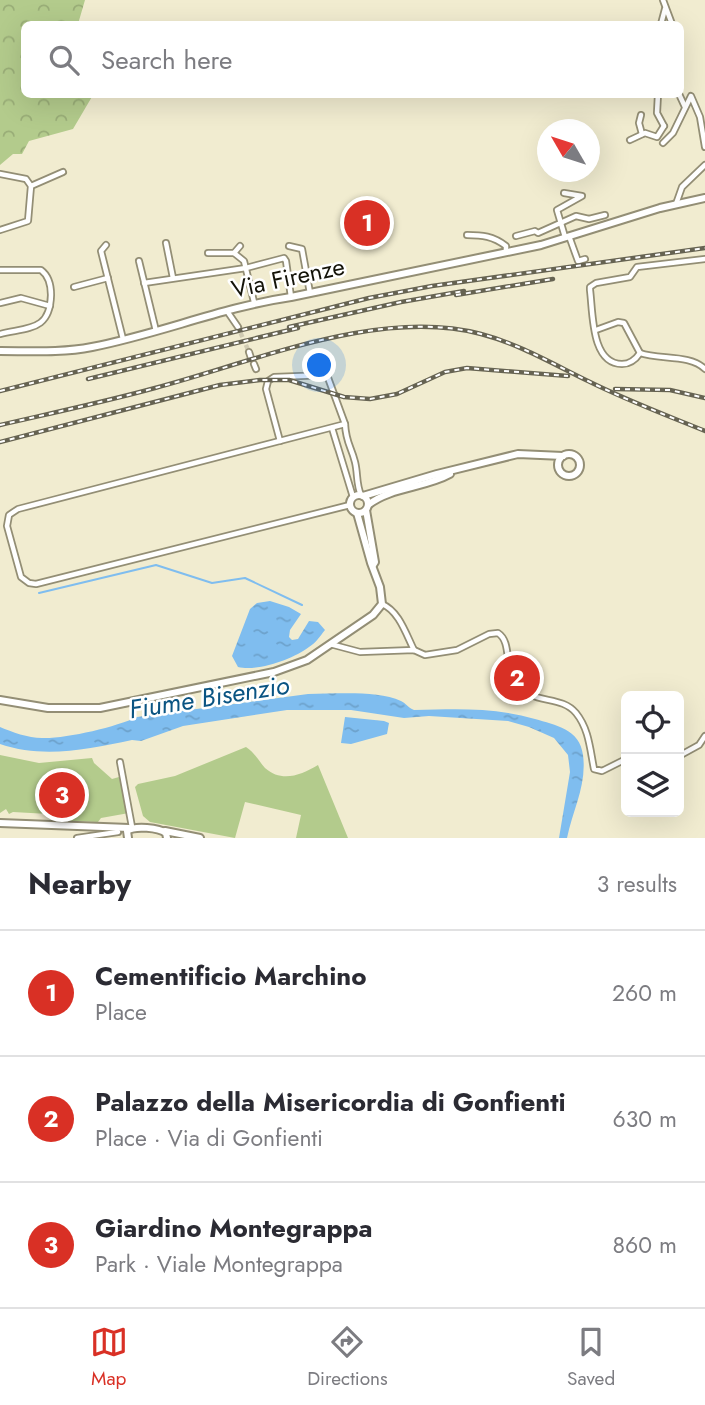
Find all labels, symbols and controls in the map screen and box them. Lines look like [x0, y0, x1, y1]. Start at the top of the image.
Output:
search box [21, 21, 684, 98]
icon: search [45, 41, 83, 79]
text: Search here [101, 41, 233, 79]
north arrow [537, 119, 600, 182]
pin: 1 [344, 197, 390, 249]
street label: Via Firenze [228, 248, 348, 307]
your location [302, 348, 336, 382]
pin: 2 [494, 652, 540, 704]
water label: Fiume Bisenzio [126, 666, 292, 728]
map controls [621, 691, 684, 817]
button: locate [621, 691, 684, 754]
button: layers [621, 754, 684, 817]
pin: 3 [39, 769, 85, 821]
text: Nearby [28, 862, 131, 905]
text: 3 results [597, 867, 677, 901]
text: Cementificio Marchino [95, 957, 367, 995]
text: 1 [45, 976, 57, 1010]
text: 260 m [612, 976, 677, 1010]
text: Place [95, 995, 147, 1029]
text: Palazzo della Misericordia di Gonfienti [95, 1083, 566, 1121]
text: 2 [43, 1102, 59, 1136]
text: 630 m [613, 1102, 677, 1136]
text: Place · Via di Gonfienti [95, 1121, 323, 1155]
text: Giardino Montegrappa [95, 1209, 373, 1247]
text: 3 [44, 1228, 58, 1262]
text: 860 m [613, 1228, 677, 1262]
text: Park · Viale Montegrappa [95, 1247, 343, 1281]
tab: Map [90, 1323, 128, 1392]
tab: Directions [307, 1323, 388, 1392]
tab: Saved [567, 1323, 615, 1392]

